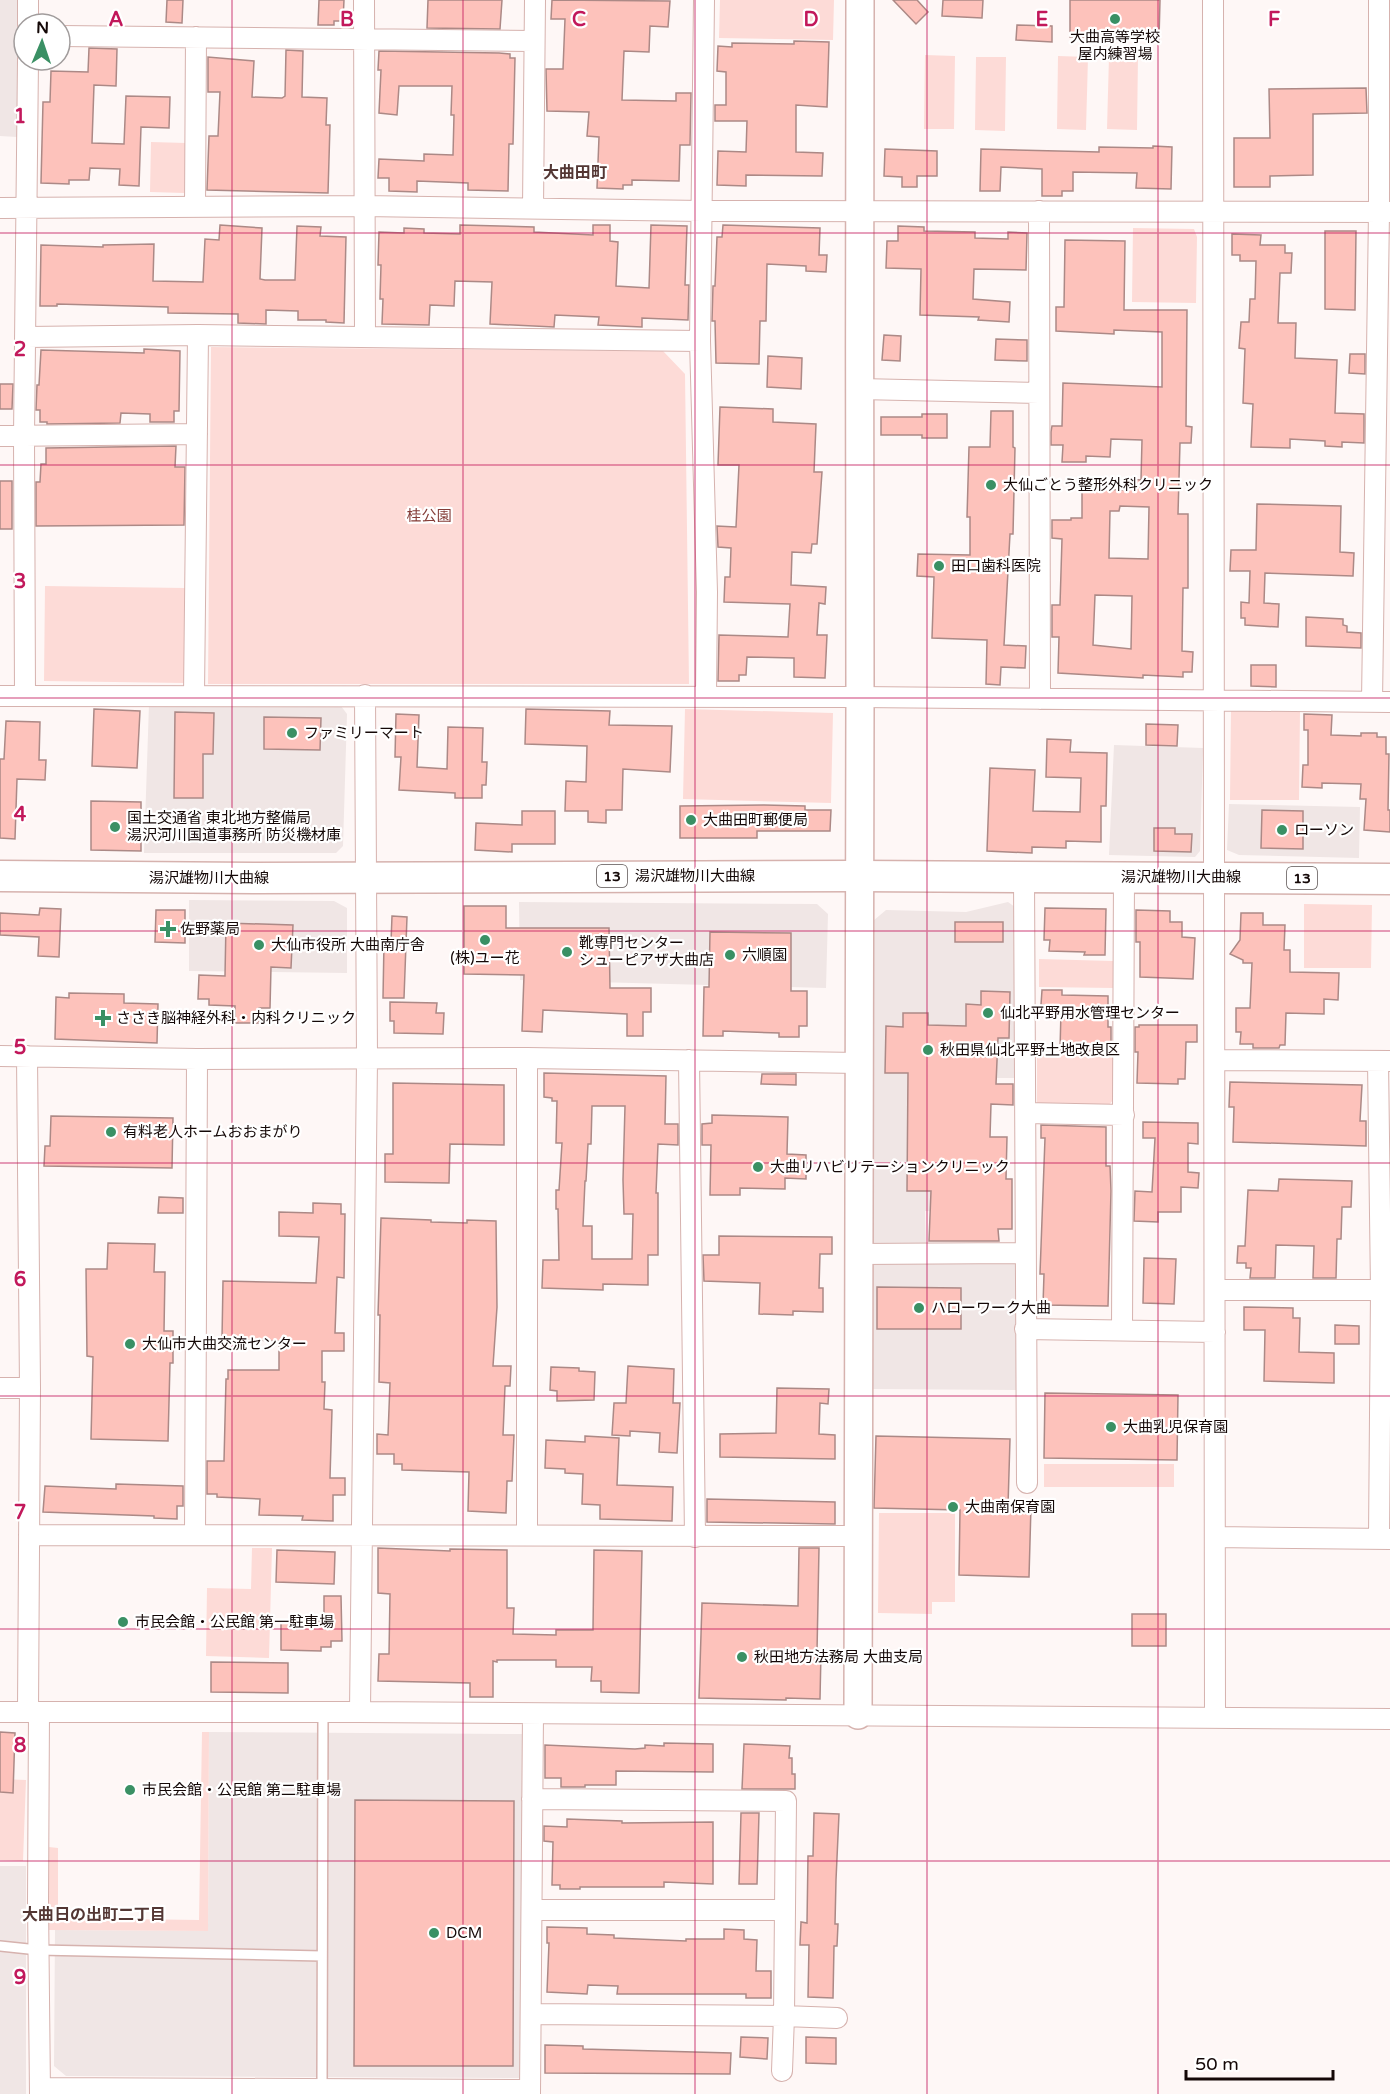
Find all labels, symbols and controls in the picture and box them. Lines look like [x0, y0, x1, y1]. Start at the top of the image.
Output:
text: A [109, 8, 124, 32]
text: B [340, 8, 354, 32]
text: C [572, 8, 586, 32]
text: D [803, 8, 819, 32]
text: E [1036, 8, 1049, 32]
text: F [1268, 8, 1280, 32]
north arrow [12, 12, 72, 72]
marker: 大曲高等学校 屋内練習場 [1108, 12, 1122, 26]
text: N [36, 18, 49, 38]
place label: 大曲高等学校 屋内練習場 [1070, 28, 1160, 63]
text: 1 [14, 105, 26, 129]
district label: 大曲田町 [543, 163, 607, 183]
text: 2 [14, 338, 26, 362]
place label: 大仙ごとう整形外科クリニック [1003, 476, 1213, 494]
marker: 大仙ごとう整形外科クリニック [984, 478, 998, 492]
park label: 桂公園 [406, 507, 452, 525]
place label: 田口歯科医院 [951, 557, 1041, 575]
marker: 田口歯科医院 [932, 559, 946, 573]
text: 3 [14, 570, 26, 594]
place label: ファミリーマート [304, 724, 424, 742]
marker: ファミリーマート [285, 726, 299, 740]
text: 4 [14, 803, 27, 827]
place label: 国土交通省 東北地方整備局 湯沢河川国道事務所 防災機材庫 [127, 809, 341, 844]
place label: 大曲田町郵便局 [703, 811, 808, 829]
marker: 大曲田町郵便局 [684, 813, 698, 827]
marker: 国土交通省 東北地方整備局 湯沢河川国道事務所 防災機材庫 [108, 820, 122, 834]
place label: ローソン [1294, 821, 1354, 839]
marker: ローソン [1275, 823, 1289, 837]
road number: 13 [597, 865, 627, 887]
street label: 湯沢雄物川大曲線 [635, 867, 755, 885]
road number: 13 [1287, 867, 1317, 889]
street label: 湯沢雄物川大曲線 [1121, 868, 1241, 886]
street label: 湯沢雄物川大曲線 [149, 869, 269, 887]
place label: 佐野薬局 [180, 920, 240, 938]
marker: 佐野薬局 [161, 922, 175, 936]
marker: (株)ユー花 [478, 933, 492, 947]
place label: 靴専門センター シューピアザ大曲店 [579, 934, 714, 969]
place label: 大仙市役所 大曲南庁舎 [271, 936, 425, 954]
marker: 大仙市役所 大曲南庁舎 [252, 938, 266, 952]
marker: 靴専門センター シューピアザ大曲店 [560, 945, 574, 959]
place label: 六順園 [742, 946, 787, 964]
marker: 六順園 [723, 948, 737, 962]
place label: (株)ユー花 [450, 949, 520, 967]
place label: 仙北平野用水管理センター [1000, 1004, 1180, 1022]
marker: 仙北平野用水管理センター [981, 1006, 995, 1020]
marker: ささき脳神経外科・内科クリニック [94, 1009, 112, 1027]
place label: ささき脳神経外科・内科クリニック [116, 1009, 356, 1027]
text: 5 [14, 1036, 26, 1060]
place label: 秋田県仙北平野土地改良区 [940, 1041, 1120, 1059]
marker: 秋田県仙北平野土地改良区 [921, 1043, 935, 1057]
place label: 有料老人ホームおおまがり [123, 1123, 303, 1141]
marker: 有料老人ホームおおまがり [104, 1125, 118, 1139]
place label: 大曲リハビリテーションクリニック [770, 1158, 1010, 1176]
marker: 大曲リハビリテーションクリニック [751, 1160, 765, 1174]
text: 6 [14, 1268, 26, 1292]
place label: ハローワーク大曲 [931, 1299, 1051, 1317]
marker: ハローワーク大曲 [912, 1301, 926, 1315]
place label: 大仙市大曲交流センター [142, 1335, 307, 1353]
marker: 大仙市大曲交流センター [123, 1337, 137, 1351]
place label: 大曲乳児保育園 [1123, 1418, 1228, 1436]
marker: 大曲乳児保育園 [1104, 1420, 1118, 1434]
place label: 大曲南保育園 [965, 1498, 1055, 1516]
marker: 大曲南保育園 [946, 1500, 960, 1514]
text: 7 [14, 1501, 26, 1525]
place label: 市民会館・公民館 第一駐車場 [135, 1613, 334, 1631]
marker: 市民会館・公民館 第一駐車場 [116, 1615, 130, 1629]
place label: 秋田地方法務局 大曲支局 [754, 1648, 923, 1666]
marker: 秋田地方法務局 大曲支局 [735, 1650, 749, 1664]
text: 8 [14, 1734, 26, 1758]
place label: 市民会館・公民館 第二駐車場 [142, 1781, 341, 1799]
marker: 市民会館・公民館 第二駐車場 [123, 1783, 137, 1797]
district label: 大曲日の出町二丁目 [22, 1905, 166, 1925]
place label: DCM [446, 1924, 482, 1942]
marker: DCM [427, 1926, 441, 1940]
text: 9 [14, 1966, 26, 1990]
scale bar [1186, 2043, 1333, 2081]
text: 50 m [1195, 2053, 1239, 2075]

